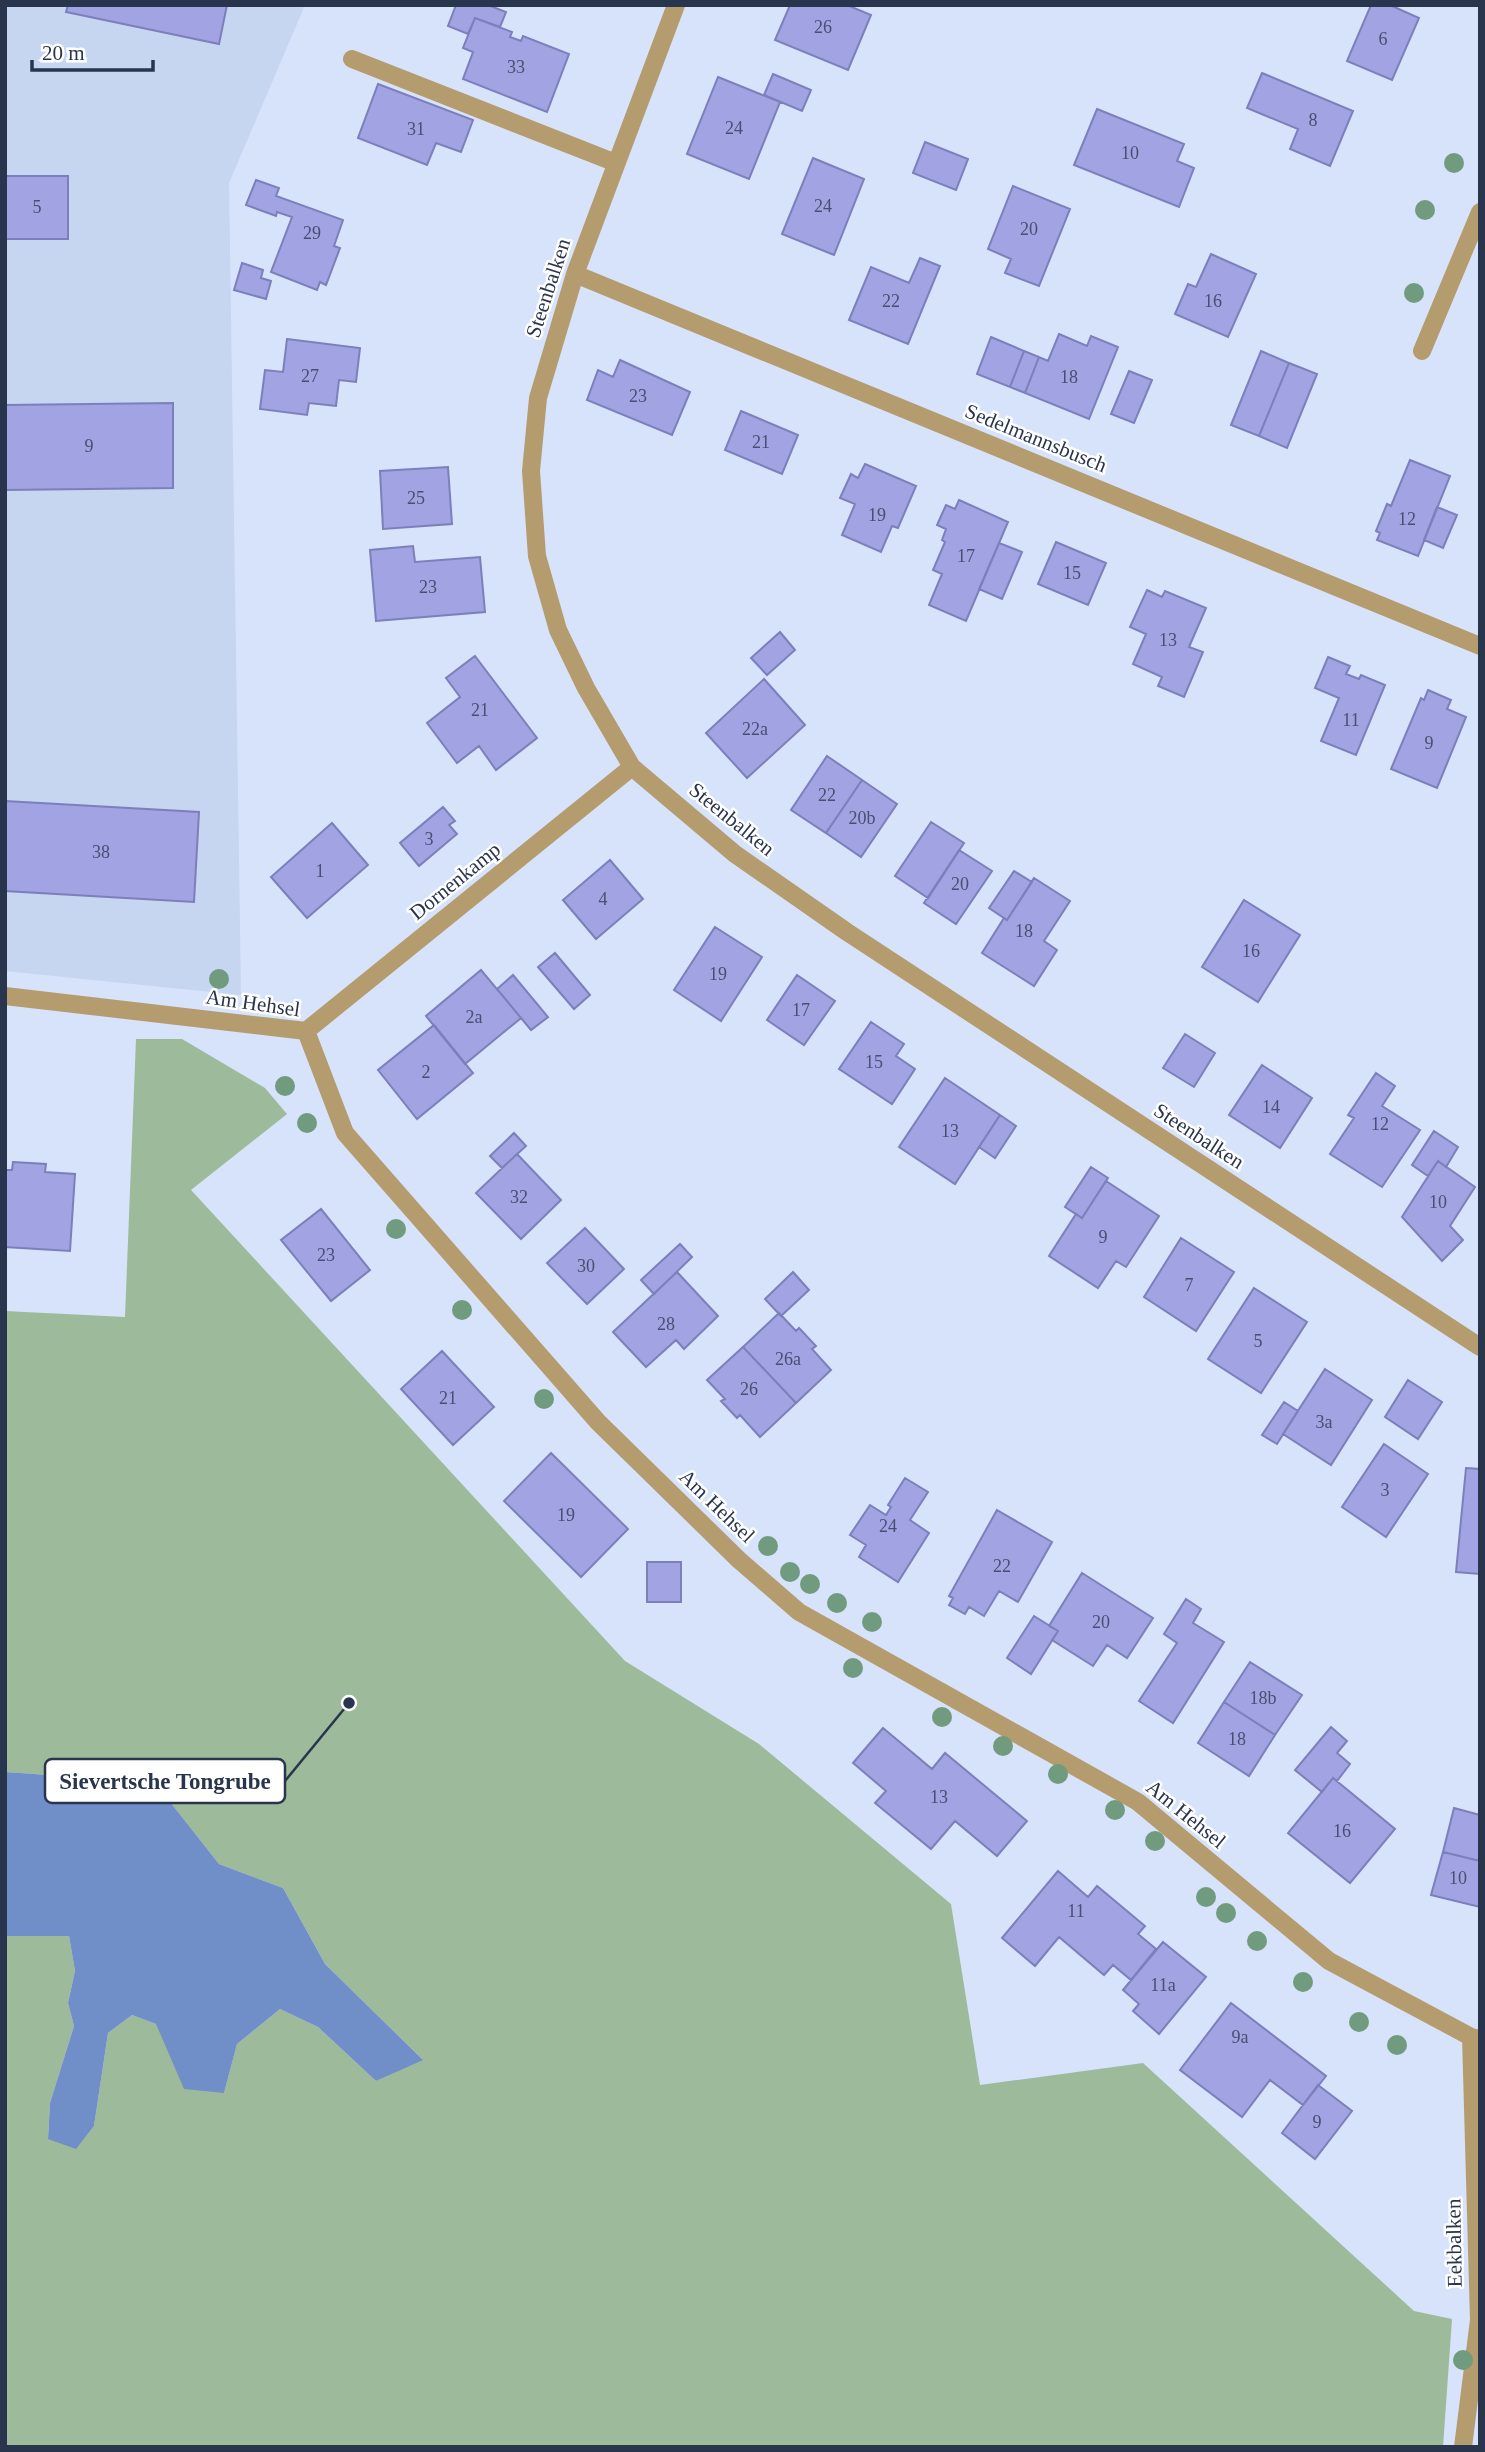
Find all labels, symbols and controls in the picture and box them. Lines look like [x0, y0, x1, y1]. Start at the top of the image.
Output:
house number: 26 [814, 17, 832, 37]
scale bar [32, 28, 152, 72]
house number: 6 [1379, 29, 1388, 49]
text: 20 m [42, 41, 85, 65]
house number: 33 [507, 57, 525, 77]
house number: 8 [1309, 110, 1318, 130]
house number: 24 [725, 118, 743, 138]
house number: 31 [407, 119, 425, 139]
house number: 10 [1121, 143, 1139, 163]
house number: 24 [814, 196, 832, 216]
house number: 5 [33, 197, 42, 217]
house number: 20 [1020, 219, 1038, 239]
house number: 29 [303, 223, 321, 243]
street label: Steenbalken [521, 235, 575, 341]
house number: 22 [882, 291, 900, 311]
house number: 16 [1204, 291, 1222, 311]
house number: 27 [301, 366, 319, 386]
house number: 18 [1060, 367, 1078, 387]
house number: 23 [629, 386, 647, 406]
street label: Sedelmannsbusch [962, 399, 1111, 477]
house number: 21 [752, 432, 770, 452]
house number: 9 [85, 436, 94, 456]
house number: 25 [407, 488, 425, 508]
house number: 19 [868, 505, 886, 525]
house number: 12 [1398, 509, 1416, 529]
house number: 17 [957, 546, 975, 566]
house number: 15 [1063, 563, 1081, 583]
house number: 23 [419, 577, 437, 597]
house number: 13 [1159, 630, 1177, 650]
house number: 21 [471, 700, 489, 720]
house number: 11 [1342, 710, 1360, 730]
house number: 22a [742, 719, 768, 739]
house number: 9 [1425, 733, 1434, 753]
street label: Steenbalken [685, 777, 780, 861]
house number: 22 [818, 785, 836, 805]
house number: 20b [849, 808, 876, 828]
house number: 3 [425, 829, 434, 849]
street label: Dornenkamp [405, 837, 505, 925]
house number: 38 [92, 842, 110, 862]
house number: 1 [316, 861, 325, 881]
house number: 20 [951, 874, 969, 894]
house number: 4 [599, 889, 608, 909]
house number: 18 [1015, 921, 1033, 941]
house number: 16 [1242, 941, 1260, 961]
house number: 19 [709, 964, 727, 984]
street label: Am Hehsel [204, 985, 302, 1022]
house number: 17 [792, 1000, 810, 1020]
house number: 2a [466, 1007, 483, 1027]
house number: 15 [865, 1052, 883, 1072]
house number: 2 [422, 1062, 431, 1082]
house number: 14 [1262, 1097, 1280, 1117]
street label: Steenbalken [1149, 1098, 1249, 1174]
house number: 12 [1371, 1114, 1389, 1134]
house number: 13 [941, 1121, 959, 1141]
house number: 32 [510, 1187, 528, 1207]
house number: 10 [1429, 1192, 1447, 1212]
house number: 9 [1099, 1227, 1108, 1247]
house number: 23 [317, 1245, 335, 1265]
house number: 30 [577, 1256, 595, 1276]
house number: 7 [1185, 1275, 1194, 1295]
house number: 28 [657, 1314, 675, 1334]
house number: 5 [1254, 1331, 1263, 1351]
house number: 26a [775, 1349, 801, 1369]
house number: 26 [740, 1379, 758, 1399]
house number: 21 [439, 1388, 457, 1408]
house number: 3a [1316, 1412, 1333, 1432]
street label: Am Hehsel [674, 1464, 760, 1548]
house number: 3 [1381, 1480, 1390, 1500]
house number: 19 [557, 1505, 575, 1525]
house number: 24 [879, 1516, 897, 1536]
house number: 22 [993, 1556, 1011, 1576]
house number: 20 [1092, 1612, 1110, 1632]
house number: 18b [1250, 1688, 1277, 1708]
house number: 18 [1228, 1729, 1246, 1749]
callout: Sievertsche Tongrube [45, 1759, 285, 1803]
text: Sievertsche Tongrube [59, 1769, 271, 1794]
street label: Am Hehsel [1142, 1775, 1231, 1853]
house number: 13 [930, 1787, 948, 1807]
house number: 16 [1333, 1821, 1351, 1841]
house number: 10 [1449, 1868, 1467, 1888]
house number: 11 [1067, 1901, 1085, 1921]
house number: 11a [1150, 1975, 1176, 1995]
house number: 9a [1232, 2027, 1249, 2047]
house number: 9 [1313, 2112, 1322, 2132]
street label: Eekbalken [1441, 2198, 1467, 2288]

